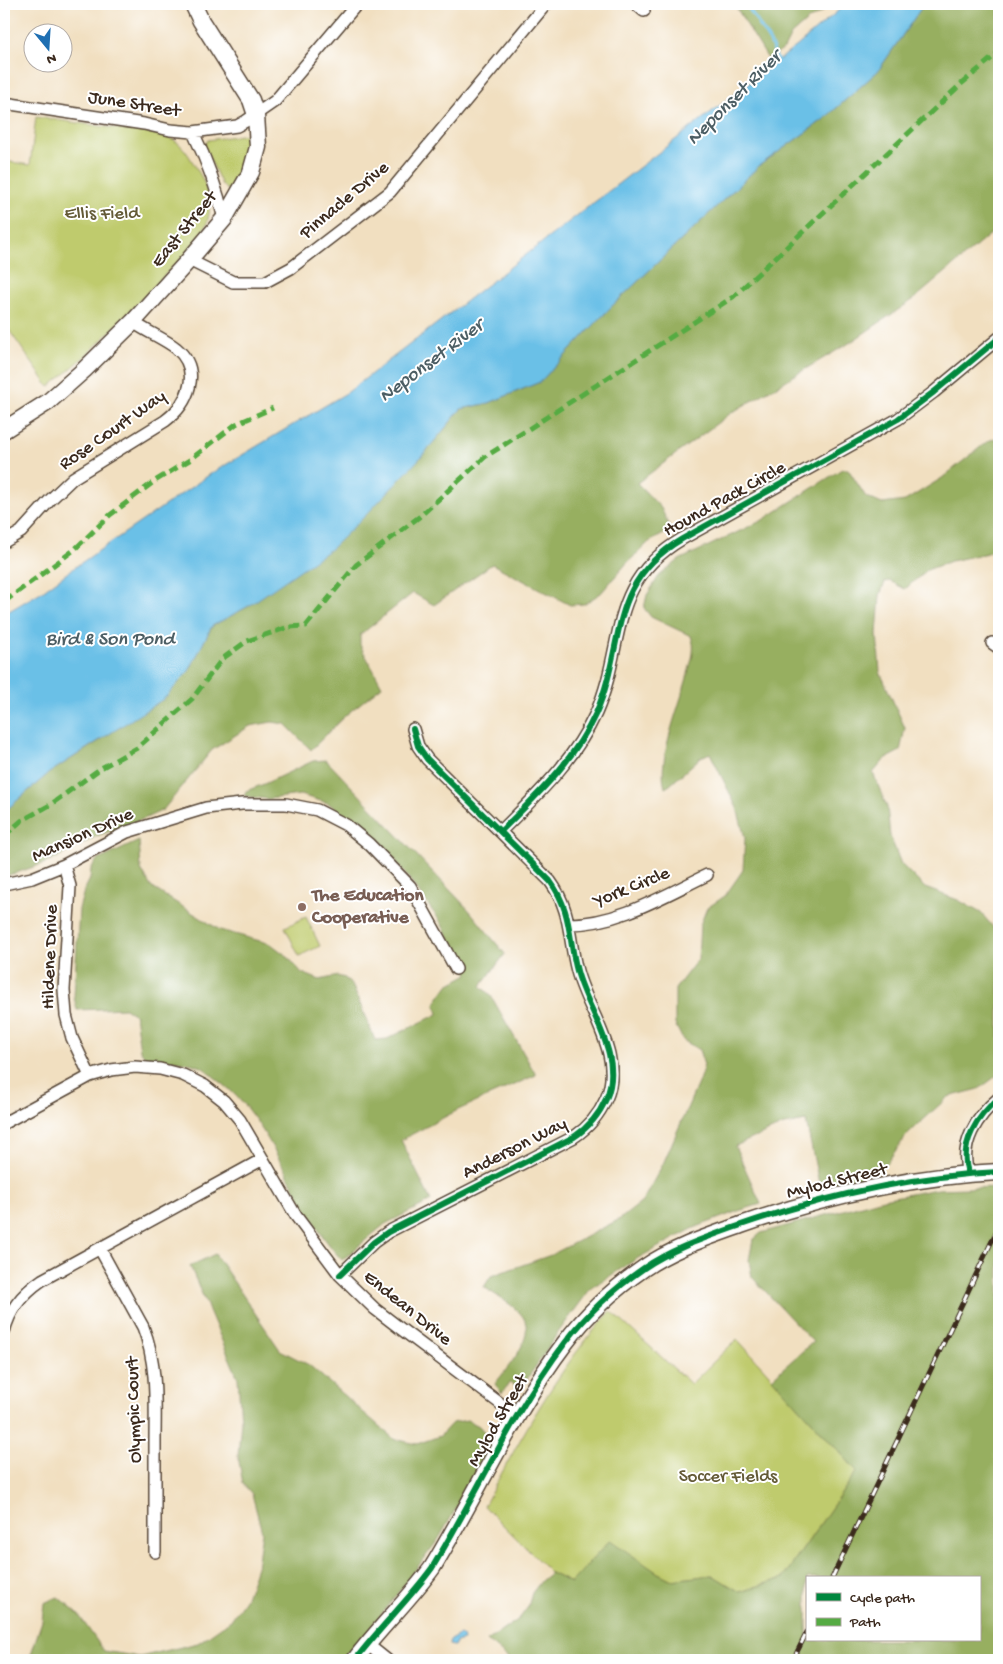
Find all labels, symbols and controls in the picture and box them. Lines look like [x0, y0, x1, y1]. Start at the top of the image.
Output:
north arrow [22, 22, 72, 72]
water label: Neponset River [683, 44, 790, 151]
text: N [44, 48, 58, 67]
street label: June Street [86, 86, 184, 124]
street label: Pinnacle Drive [295, 157, 395, 246]
street label: East Street [147, 185, 224, 273]
park label: Ellis Field [65, 203, 141, 226]
water label: Neponset River [375, 313, 492, 409]
street label: Rose Court Way [55, 385, 171, 476]
street label: Hound Pack Circle [660, 457, 790, 543]
water label: Bird & Son Pond [46, 629, 177, 652]
street label: Mansion Drive [29, 803, 137, 869]
street label: York Circle [589, 862, 674, 914]
place label: The Education Cooperative [310, 885, 424, 930]
marker: The Education Cooperative [296, 901, 308, 913]
street label: Hildene Drive [38, 904, 64, 1010]
street label: Anderson Way [459, 1113, 572, 1185]
street label: Mylod Street [784, 1158, 892, 1206]
street label: Endean Drive [358, 1266, 456, 1352]
street label: Olympic Court [122, 1354, 148, 1464]
street label: Mylod Street [463, 1369, 536, 1471]
park label: Soccer Fields [679, 1466, 778, 1489]
legend [806, 1576, 980, 1642]
text: Cycle path [850, 1590, 915, 1608]
text: Path [849, 1614, 881, 1632]

